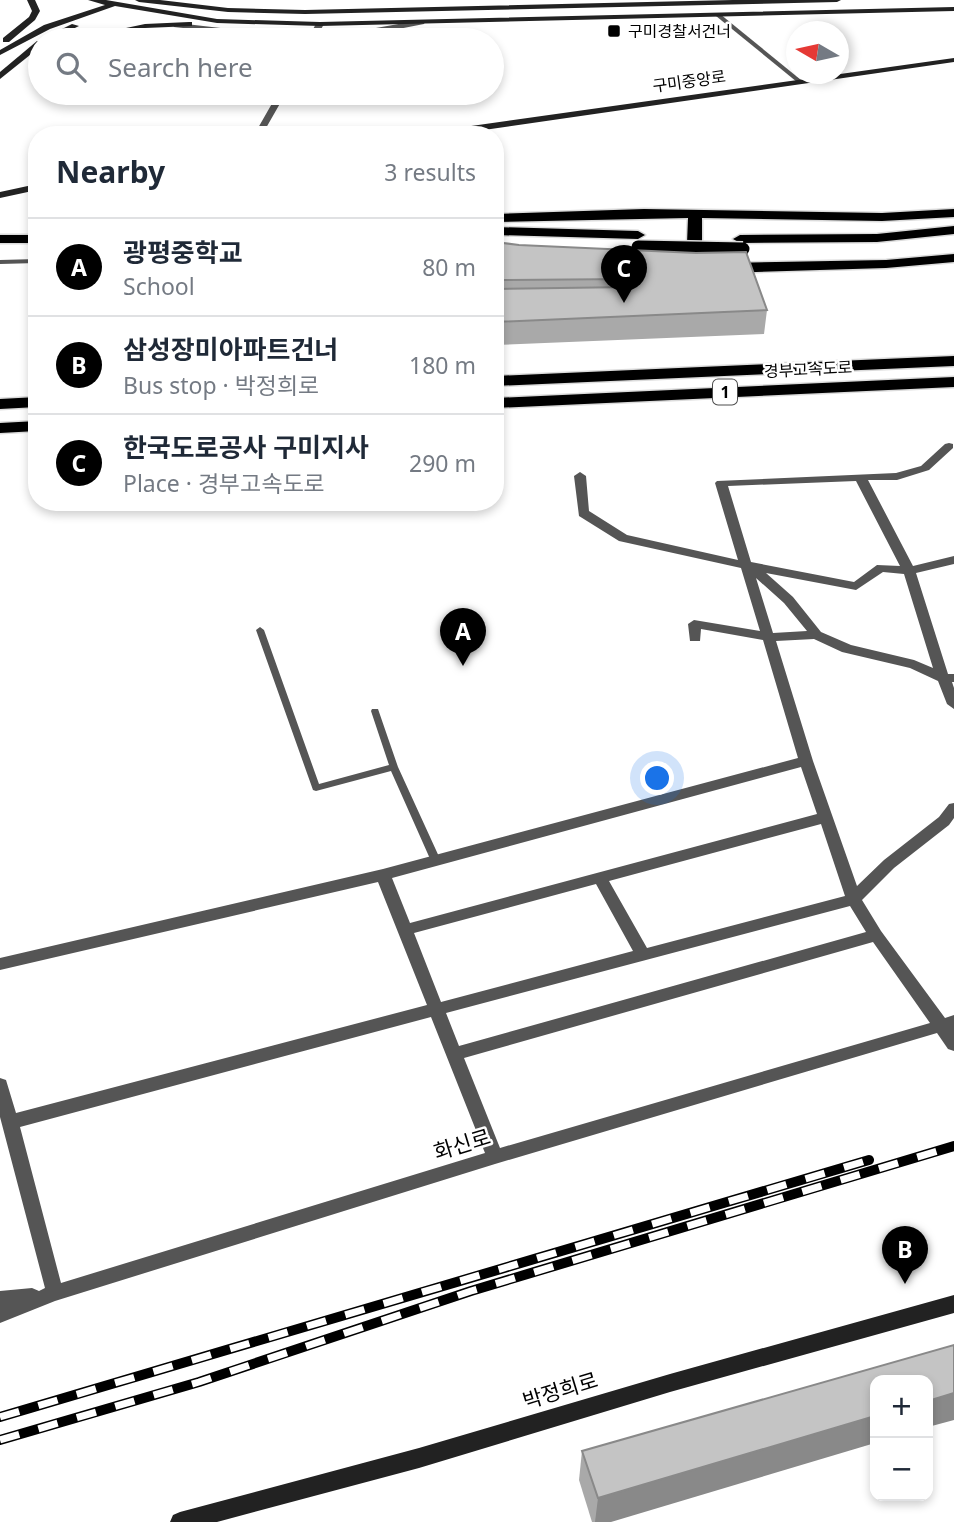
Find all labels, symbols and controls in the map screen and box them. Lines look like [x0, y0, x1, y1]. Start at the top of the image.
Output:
place label: 구미경찰서건너 [628, 20, 731, 42]
north arrow [786, 21, 849, 84]
marker: 구미경찰서건너 [606, 23, 622, 39]
search box [28, 28, 504, 105]
icon: search [52, 48, 90, 86]
text: Search here [108, 49, 253, 85]
street label: 구미중앙로 [651, 65, 727, 97]
text: Nearby [56, 151, 165, 192]
text: 3 results [384, 156, 476, 188]
text: 광평중학교 [123, 234, 243, 270]
pin: C [601, 245, 647, 303]
text: A [71, 251, 87, 283]
text: 80 m [422, 251, 476, 283]
text: School [123, 270, 195, 302]
text: 삼성장미아파트건너 [123, 331, 338, 367]
text: B [71, 349, 87, 381]
text: 180 m [409, 349, 476, 381]
street label: 경부고속도로 [763, 356, 853, 382]
text: Bus stop · 박정희로 [123, 369, 319, 401]
road number: 1 [713, 380, 737, 404]
text: 한국도로공사 구미지사 [123, 429, 369, 465]
text: C [72, 447, 86, 479]
text: 290 m [409, 447, 476, 479]
text: Place · 경부고속도로 [123, 467, 325, 499]
pin: A [440, 608, 486, 666]
your location [640, 761, 674, 795]
street label: 화신로 [430, 1122, 494, 1166]
pin: B [882, 1226, 928, 1284]
street label: 박정희로 [519, 1365, 601, 1415]
map controls [870, 1375, 933, 1501]
button: + [870, 1375, 933, 1438]
button: − [870, 1438, 933, 1501]

